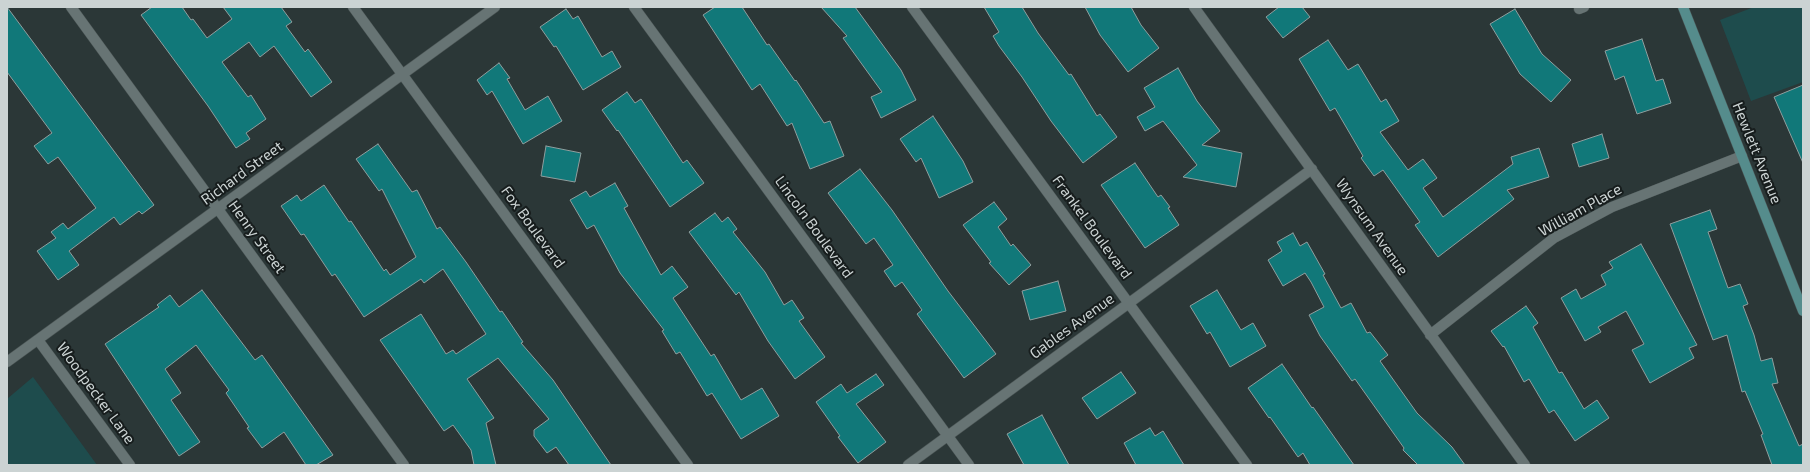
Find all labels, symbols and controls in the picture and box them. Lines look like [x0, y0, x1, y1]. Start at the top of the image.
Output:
street label: Hewlett Avenue [1728, 100, 1786, 206]
street label: Richard Street [198, 137, 286, 209]
street label: Lincoln Boulevard [771, 172, 857, 282]
street label: Frankel Boulevard [1048, 172, 1136, 282]
street label: Wynsum Avenue [1332, 175, 1412, 279]
street label: William Place [1535, 180, 1625, 240]
street label: Fox Boulevard [497, 183, 569, 271]
street label: Henry Street [225, 197, 289, 277]
street label: Gables Avenue [1026, 289, 1118, 363]
street label: Woodpecker Lane [53, 339, 139, 447]

